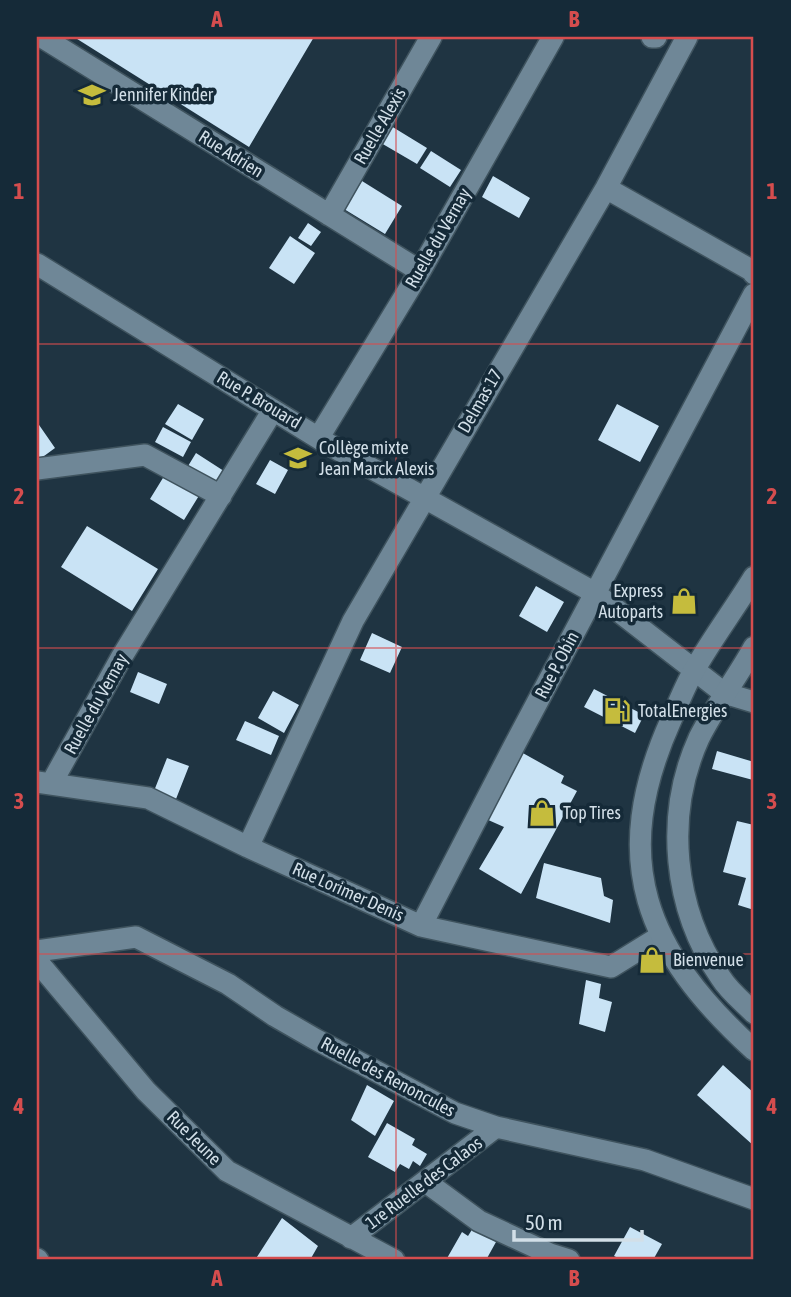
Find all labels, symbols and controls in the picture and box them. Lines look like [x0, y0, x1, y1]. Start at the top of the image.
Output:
text: A [210, 6, 223, 32]
text: B [569, 6, 580, 32]
school or university icon: Jennifer Kinder [77, 80, 107, 110]
place label: Jennifer Kinder [113, 84, 214, 105]
street label: Ruelle Alexis [349, 84, 410, 168]
street label: Rue Adrien [195, 126, 267, 182]
text: 1 [14, 178, 25, 204]
text: 1 [767, 178, 778, 204]
street label: Ruelle du Vernay [401, 184, 475, 291]
street label: Delmas 17 [453, 365, 506, 436]
street label: Rue P. Brouard [214, 366, 305, 433]
place label: Collège mixte Jean Marck Alexis [319, 437, 434, 479]
school or university icon: Collège mixte Jean Marck Alexis [283, 443, 313, 473]
text: 2 [14, 483, 24, 509]
text: 2 [767, 483, 777, 509]
place label: Express Autoparts [598, 580, 663, 622]
shop icon: Express Autoparts [669, 586, 699, 616]
street label: Rue P. Obin [530, 628, 583, 702]
street label: Ruelle du Vernay [59, 650, 132, 758]
fuel station icon: TotalEnergies [602, 696, 632, 726]
place label: TotalEnergies [638, 700, 727, 721]
text: 3 [14, 788, 24, 814]
text: 3 [767, 788, 777, 814]
shop icon: Top Tires [527, 798, 557, 828]
place label: Top Tires [563, 802, 621, 823]
street label: Rue Lorimer Denis [289, 858, 407, 925]
shop icon: Bienvenue [637, 945, 667, 975]
place label: Bienvenue [673, 949, 744, 970]
street label: Ruelle des Renoncules [318, 1032, 459, 1121]
text: 4 [13, 1093, 25, 1119]
text: 4 [766, 1093, 778, 1119]
street label: Rue Jeune [163, 1106, 226, 1169]
street label: 1re Ruelle des Calaos [361, 1132, 486, 1233]
scale bar [514, 1199, 642, 1243]
text: 50 m [525, 1210, 563, 1234]
text: A [210, 1265, 223, 1291]
text: B [569, 1265, 580, 1291]

